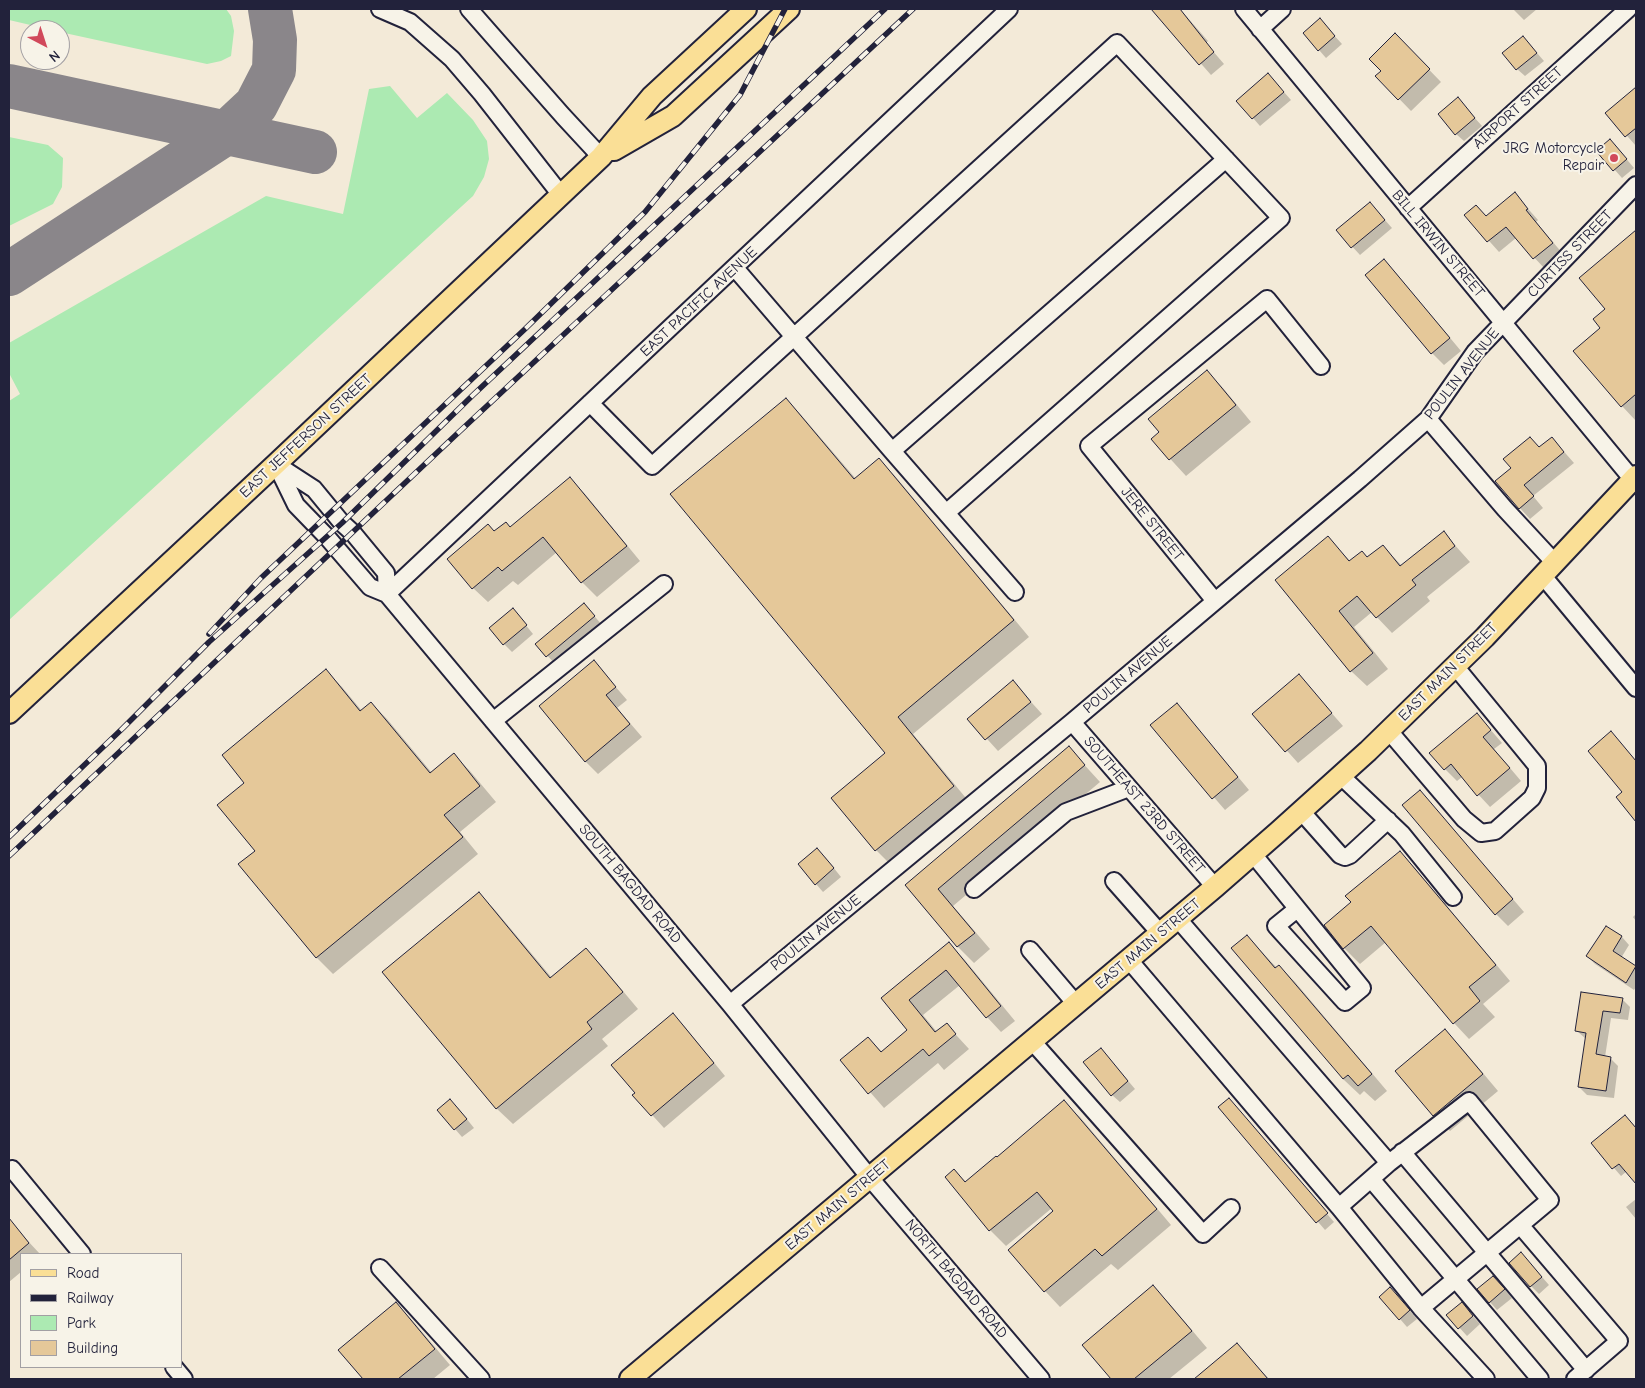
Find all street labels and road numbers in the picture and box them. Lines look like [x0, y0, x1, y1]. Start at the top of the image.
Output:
street label: AIRPORT STREET [1469, 63, 1567, 153]
street label: BILL IRWIN STREET [1388, 187, 1488, 301]
street label: CURTISS STREET [1524, 206, 1616, 302]
street label: EAST PACIFIC AVENUE [637, 243, 761, 361]
street label: POULIN AVENUE [1421, 325, 1503, 423]
street label: EAST JEFFERSON STREET [236, 370, 376, 502]
street label: JERE STREET [1117, 483, 1187, 565]
street label: EAST MAIN STREET [1395, 619, 1501, 725]
street label: POULIN AVENUE [1080, 632, 1176, 718]
street label: SOUTHEAST 23RD STREET [1080, 733, 1208, 877]
street label: SOUTH BAGDAD ROAD [575, 821, 685, 947]
street label: POULIN AVENUE [767, 891, 865, 975]
street label: EAST MAIN STREET [1092, 895, 1204, 993]
street label: EAST MAIN STREET [782, 1156, 894, 1254]
street label: NORTH BAGDAD ROAD [901, 1216, 1011, 1342]

